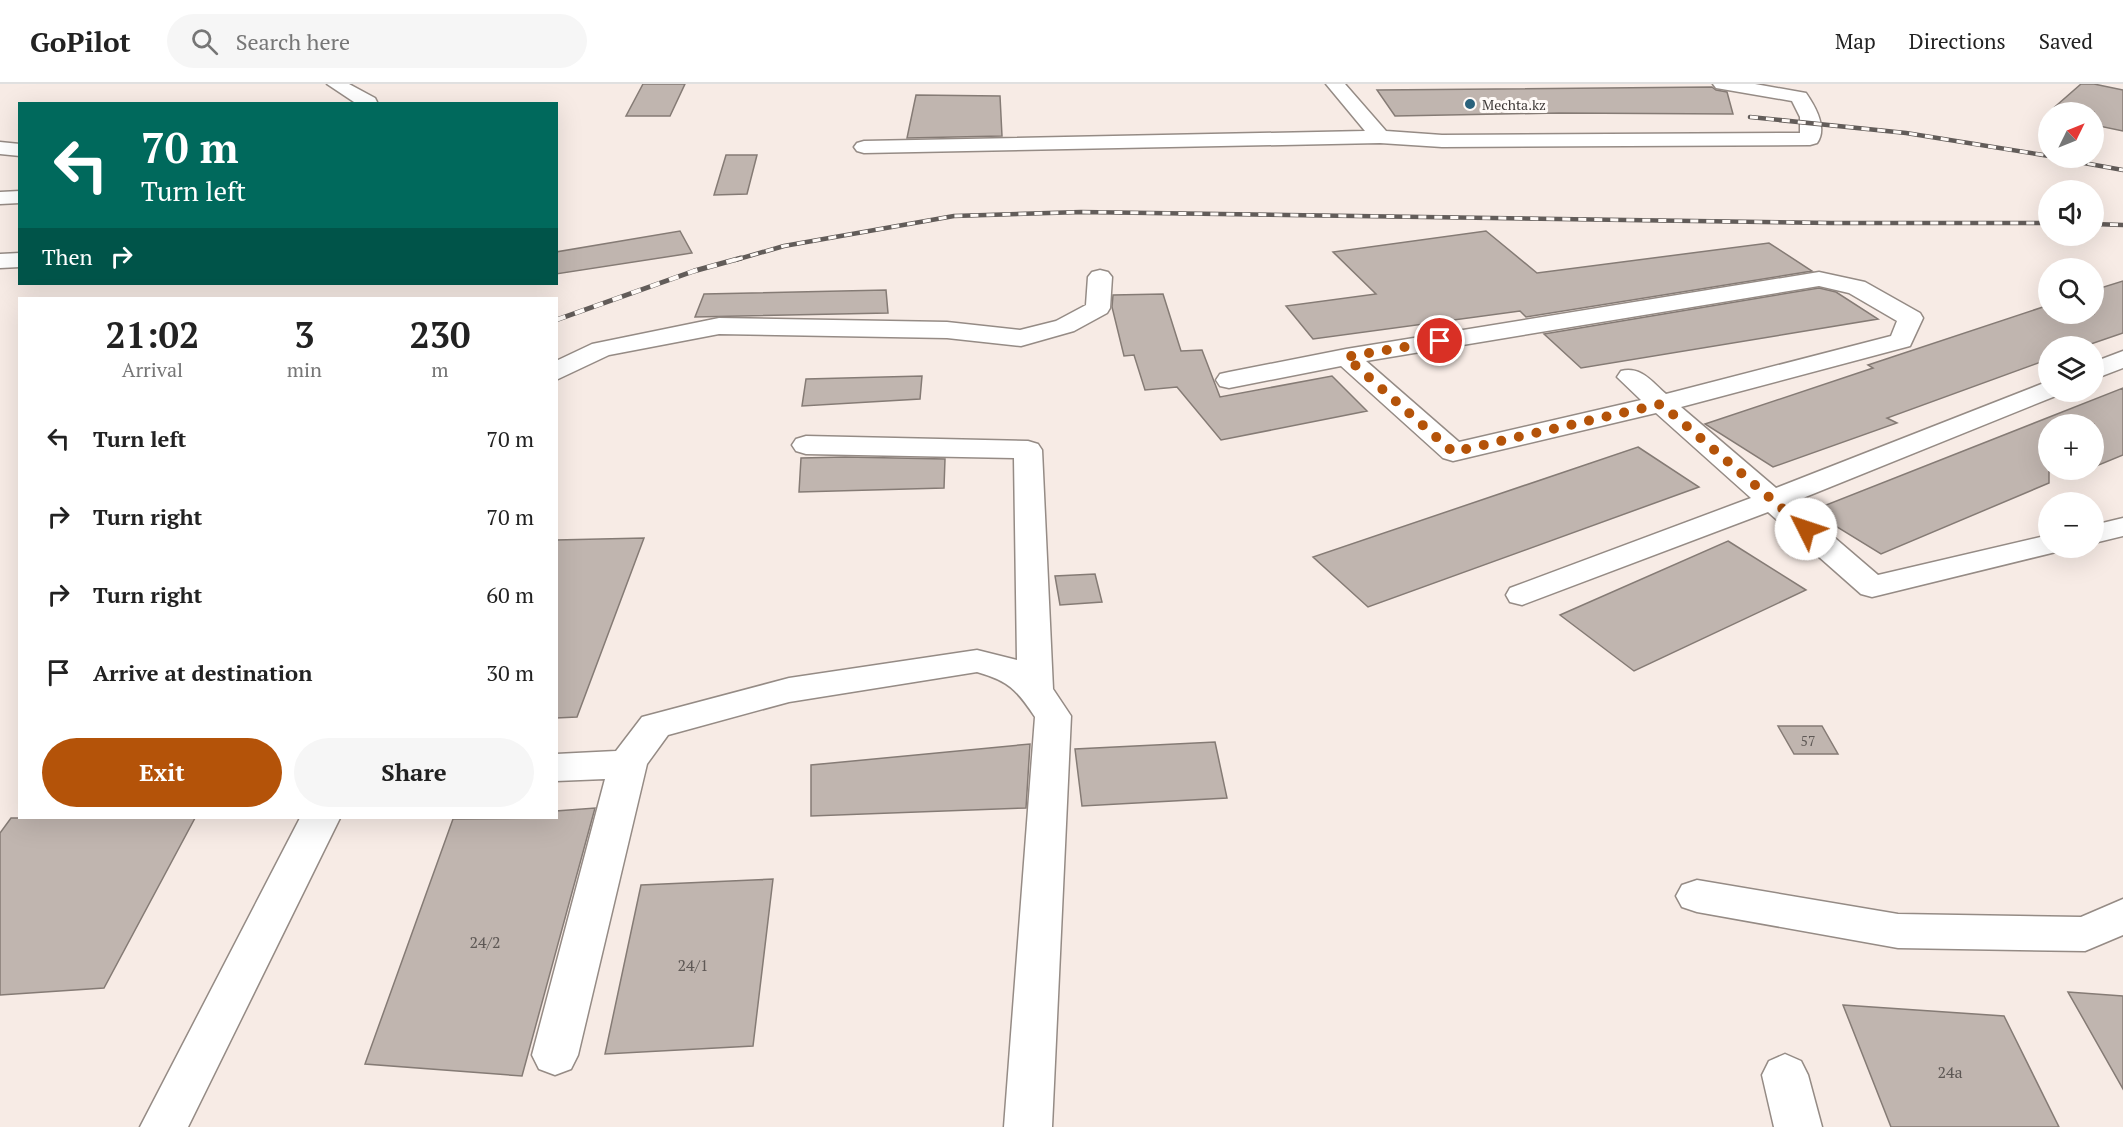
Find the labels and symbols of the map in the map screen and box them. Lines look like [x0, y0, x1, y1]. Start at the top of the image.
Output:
place label: Mechta.kz [1482, 95, 1546, 114]
marker: Mechta.kz [1463, 97, 1477, 111]
north arrow [2038, 102, 2104, 168]
pin [1414, 315, 1465, 366]
position arrow [1774, 497, 1838, 561]
house number: 57 [1801, 731, 1815, 750]
house number: 24/2 [469, 931, 501, 953]
house number: 24/1 [677, 954, 709, 976]
house number: 24а [1937, 1061, 1963, 1083]

